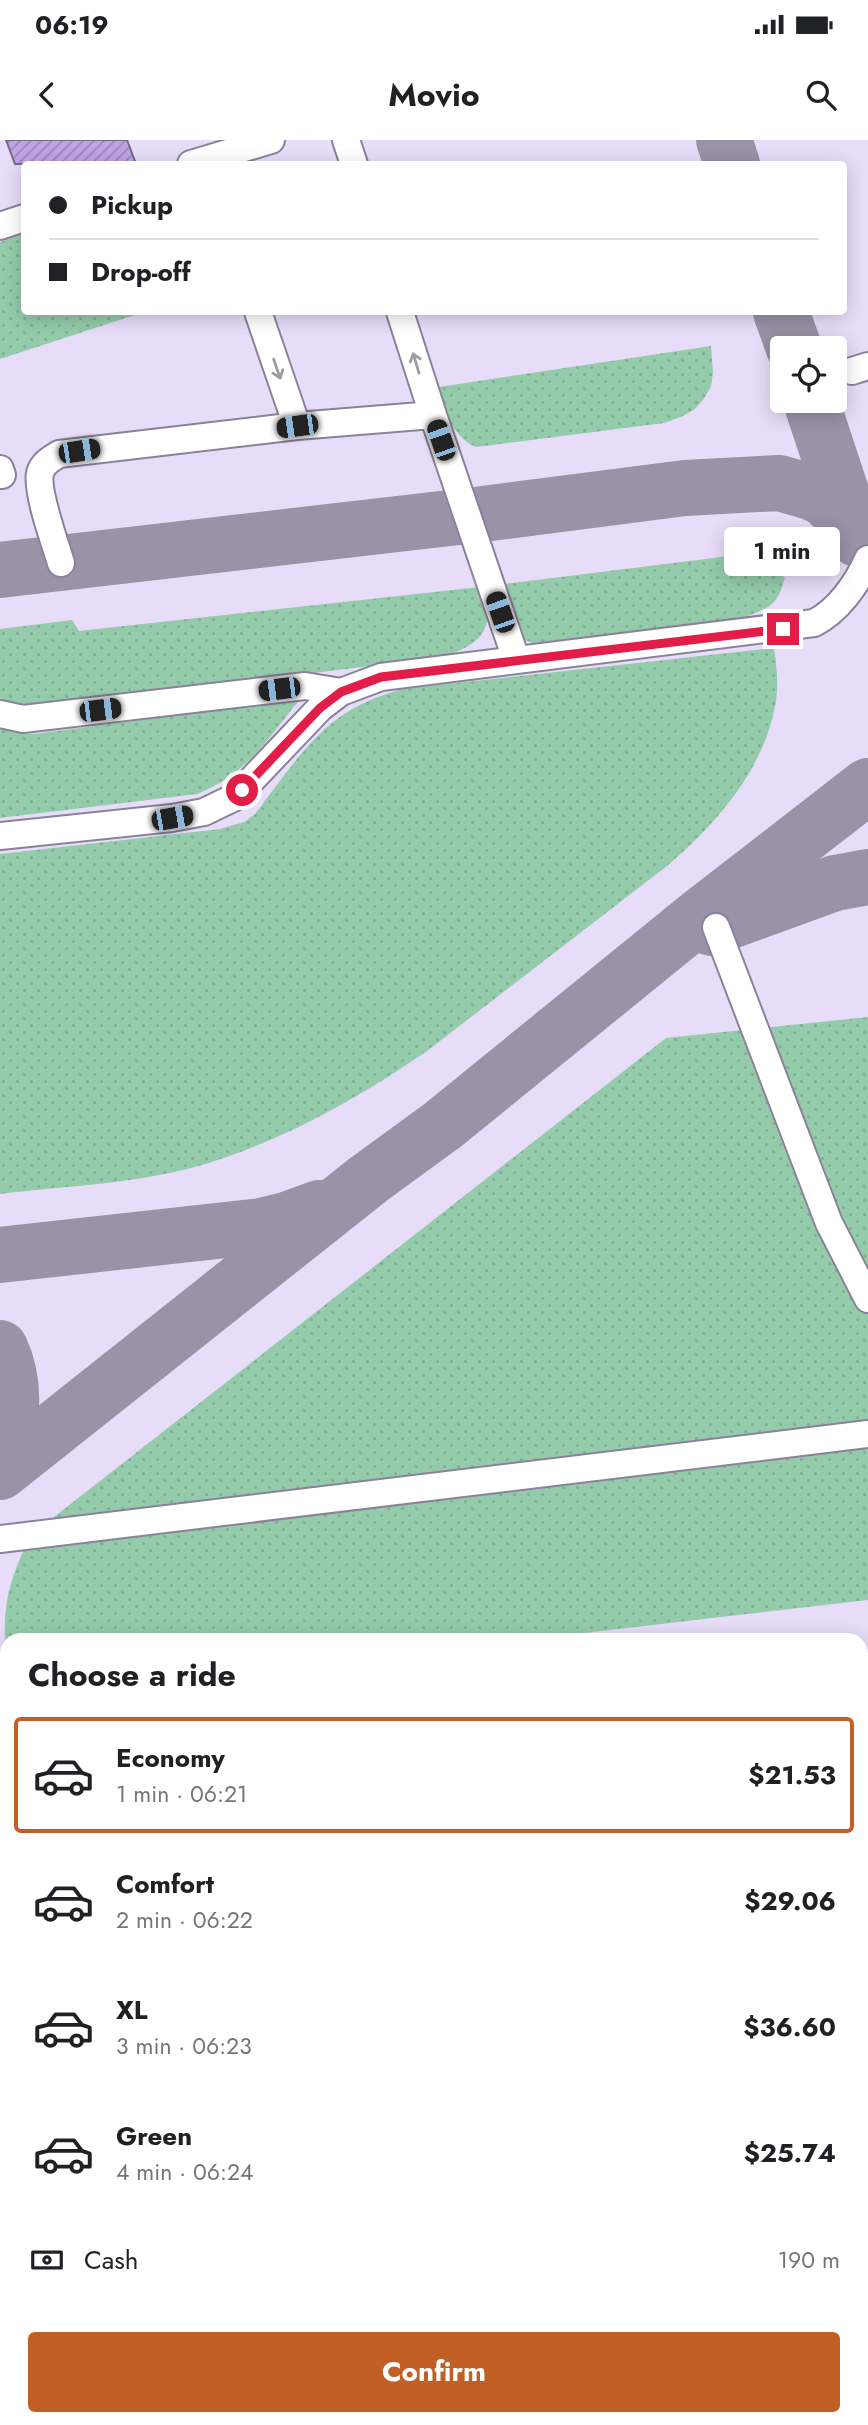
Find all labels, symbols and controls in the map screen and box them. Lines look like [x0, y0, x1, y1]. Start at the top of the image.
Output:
text: 06:19 [35, 6, 109, 44]
text: Movio [388, 72, 480, 118]
icon: back [28, 76, 66, 114]
icon: search [802, 76, 840, 114]
text: Pickup [91, 186, 173, 224]
text: Drop-off [91, 253, 191, 291]
map controls [770, 336, 847, 413]
button: locate [770, 336, 847, 413]
one-way arrow [409, 353, 422, 375]
one-way arrow [272, 357, 284, 379]
car [275, 413, 320, 439]
car [425, 417, 458, 463]
car [57, 437, 102, 465]
callout: 1 min [725, 528, 841, 576]
text: 1 min [753, 534, 811, 568]
car [484, 589, 517, 635]
route end [767, 613, 799, 645]
car [257, 676, 302, 702]
car [78, 697, 123, 723]
route start [226, 774, 258, 806]
car [150, 804, 195, 832]
text: Choose a ride [28, 1652, 236, 1698]
text: Economy [116, 1739, 225, 1777]
icon: car [32, 1744, 95, 1807]
text: $21.53 [748, 1756, 836, 1794]
text: 1 min · 06:21 [116, 1777, 247, 1811]
text: Comfort [116, 1865, 214, 1903]
icon: car [32, 1870, 95, 1933]
text: $29.06 [744, 1882, 836, 1920]
text: 2 min · 06:22 [116, 1903, 253, 1937]
text: XL [116, 1991, 148, 2029]
icon: car [32, 1996, 95, 2059]
text: $36.60 [743, 2008, 836, 2046]
text: 3 min · 06:23 [116, 2029, 252, 2063]
text: Green [116, 2117, 192, 2155]
icon: car [32, 2122, 95, 2185]
text: $25.74 [744, 2134, 836, 2172]
text: 4 min · 06:24 [116, 2155, 253, 2189]
icon: cash [28, 2241, 66, 2279]
text: Cash [84, 2241, 138, 2279]
text: 190 m [778, 2243, 840, 2277]
button: Confirm [28, 2332, 840, 2412]

